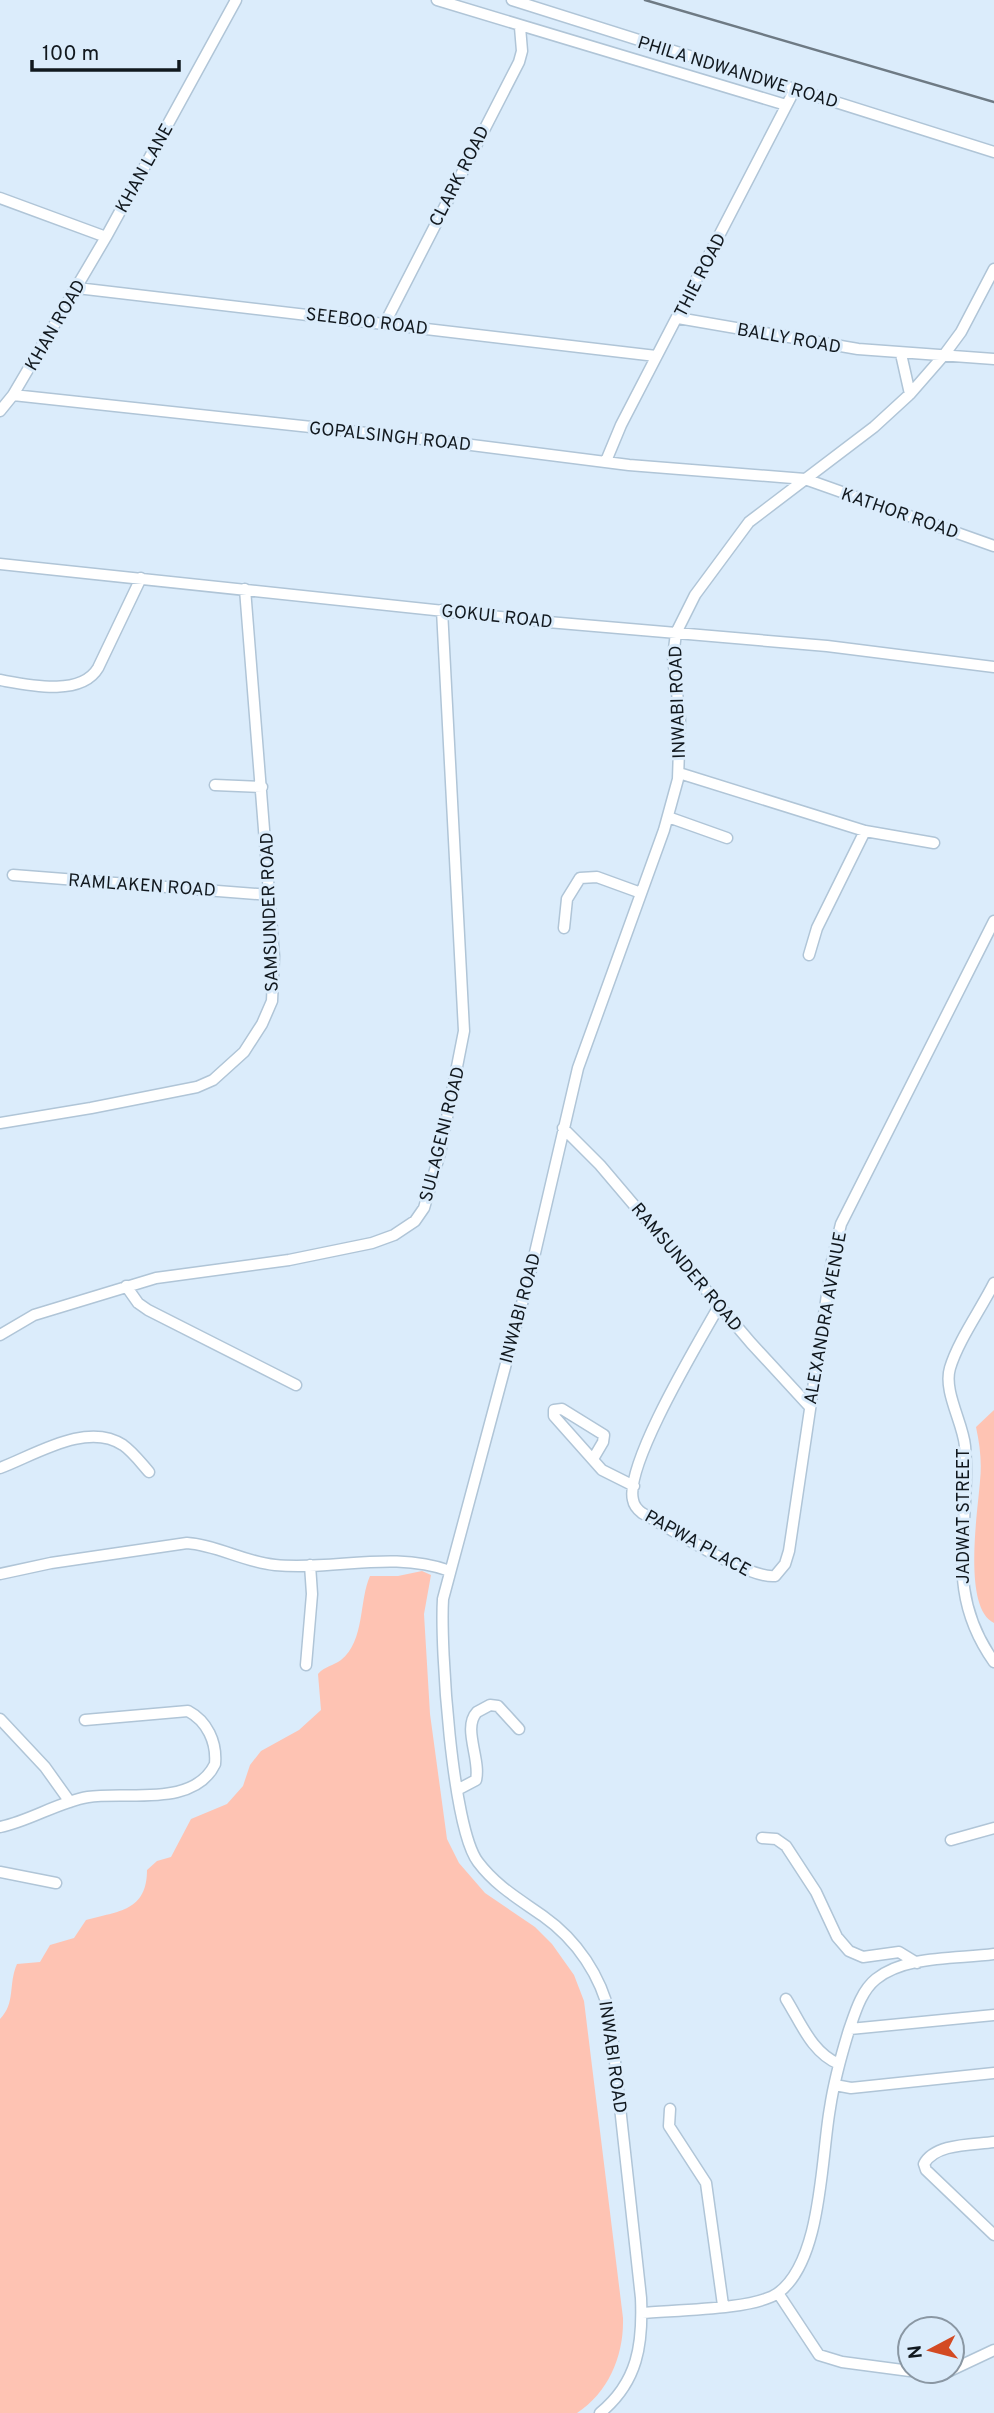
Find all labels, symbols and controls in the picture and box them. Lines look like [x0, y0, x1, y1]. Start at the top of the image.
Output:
scale bar [32, 28, 178, 72]
street label: PHILA NDWANDWE ROAD [635, 32, 841, 115]
text: 100 m [42, 41, 99, 68]
street label: KHAN LANE [111, 120, 179, 217]
street label: CLARK ROAD [425, 122, 496, 231]
street label: THIE ROAD [670, 230, 732, 322]
street label: KHAN ROAD [21, 276, 92, 375]
street label: SEEBOO ROAD [304, 304, 429, 341]
street label: BALLY ROAD [735, 319, 843, 360]
street label: GOPALSINGH ROAD [308, 418, 472, 457]
street label: KATHOR ROAD [838, 484, 961, 545]
street label: GOKUL ROAD [440, 600, 554, 635]
street label: INWABI ROAD [665, 645, 692, 759]
street label: SAMSUNDER ROAD [256, 832, 285, 992]
street label: RAMLAKEN ROAD [67, 870, 217, 903]
street label: SULAGENI ROAD [416, 1064, 471, 1204]
street label: RAMSUNDER ROAD [625, 1199, 746, 1337]
street label: ALEXANDRA AVENUE [800, 1230, 853, 1407]
street label: INWABI ROAD [496, 1251, 547, 1366]
street label: JADWAT STREET [953, 1448, 976, 1584]
street label: PAPWA PLACE [640, 1506, 754, 1583]
street label: INWABI ROAD [592, 2000, 631, 2115]
north arrow [896, 2315, 966, 2385]
text: N [903, 2344, 929, 2360]

